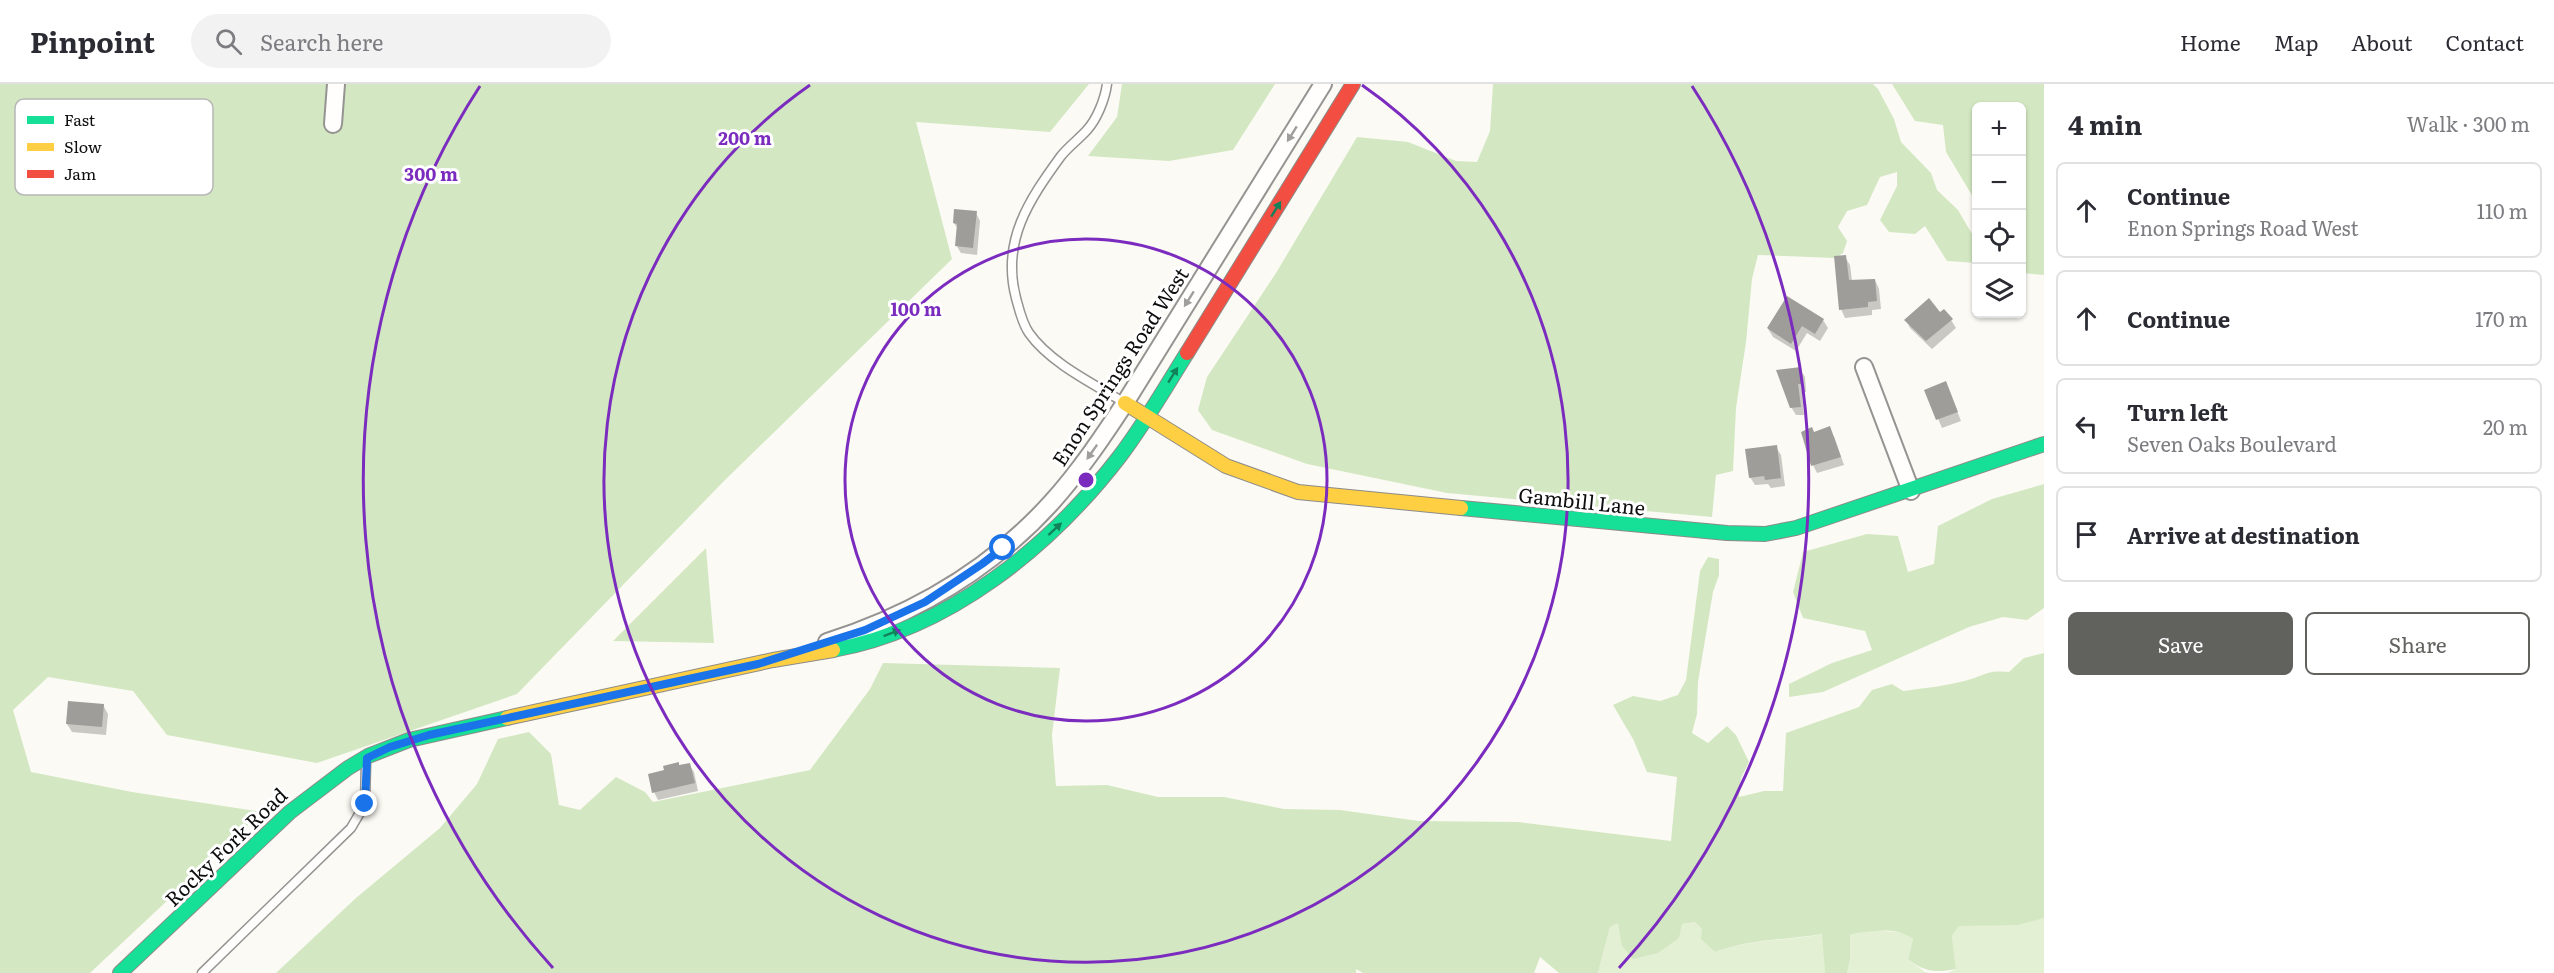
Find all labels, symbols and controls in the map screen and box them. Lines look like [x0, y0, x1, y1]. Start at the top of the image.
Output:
search box [191, 14, 611, 68]
text: Pinpoint [30, 20, 155, 62]
icon: search [212, 25, 245, 58]
text: Search here [260, 25, 383, 58]
text: Home [2180, 26, 2241, 57]
text: Map [2274, 26, 2318, 57]
text: About [2351, 26, 2413, 57]
text: Contact [2446, 26, 2524, 57]
legend [15, 99, 213, 195]
map controls [1972, 102, 2026, 318]
button: + [1972, 102, 2026, 156]
text: 4 min [2068, 104, 2142, 143]
text: Fast [64, 107, 96, 131]
text: Walk · 300 m [2407, 108, 2530, 138]
text: 200 m [718, 124, 772, 151]
one-way arrow [1287, 126, 1298, 142]
text: Slow [64, 134, 102, 158]
button: − [1972, 156, 2026, 210]
text: 300 m [404, 160, 458, 187]
text: Jam [64, 161, 97, 185]
text: Continue [2127, 179, 2230, 212]
icon: ahead [2070, 194, 2103, 227]
text: 110 m [2477, 195, 2528, 225]
one-way arrow [1270, 201, 1281, 217]
button: locate [1972, 210, 2026, 264]
text: Enon Springs Road West [2127, 212, 2358, 242]
street label: Enon Springs Road West [1043, 261, 1195, 471]
button: layers [1972, 264, 2026, 318]
one-way arrow [1184, 291, 1195, 307]
text: 100 m [890, 295, 942, 322]
icon: ahead [2070, 302, 2103, 335]
text: Continue [2127, 302, 2230, 335]
text: 170 m [2475, 303, 2528, 333]
one-way arrow [1168, 367, 1179, 383]
text: Turn left [2127, 395, 2228, 428]
icon: left [2070, 410, 2103, 443]
text: 20 m [2483, 411, 2528, 441]
text: Seven Oaks Boulevard [2127, 428, 2337, 458]
one-way arrow [1086, 443, 1098, 459]
centre of rings [1076, 470, 1096, 490]
street label: Gambill Lane [1517, 478, 1647, 522]
icon: arrive [2070, 518, 2103, 551]
text: Arrive at destination [2127, 518, 2360, 551]
one-way arrow [1048, 522, 1063, 536]
route start [989, 534, 1015, 560]
button: Save [2068, 612, 2293, 675]
button: Share [2305, 612, 2530, 675]
one-way arrow [883, 628, 901, 637]
street label: Rocky Fork Road [157, 780, 293, 912]
route end [351, 790, 377, 816]

